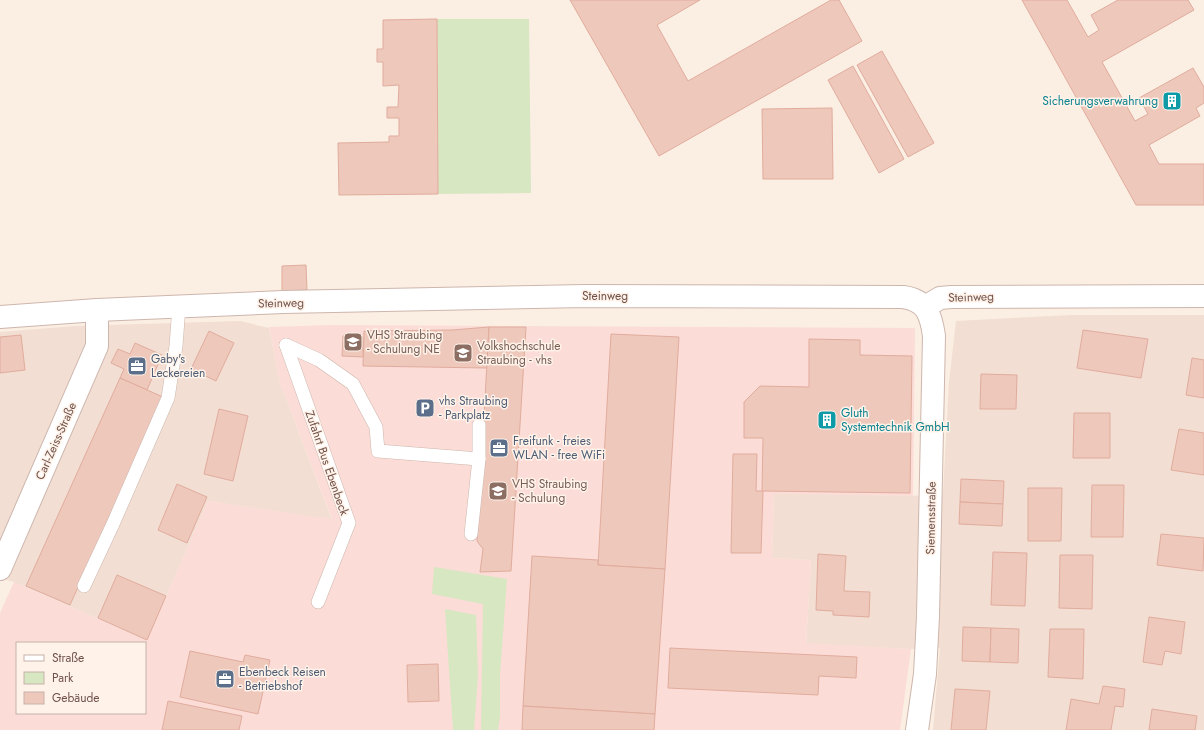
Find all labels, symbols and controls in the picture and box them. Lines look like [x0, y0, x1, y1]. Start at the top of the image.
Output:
building icon: Sicherungsverwahrung [1161, 90, 1183, 112]
place label: Sicherungsverwahrung [1042, 92, 1158, 110]
street label: Steinweg [582, 287, 628, 305]
street label: Steinweg [948, 287, 994, 307]
street label: Steinweg [258, 294, 304, 312]
place label: VHS Straubing - Schulung NE [367, 326, 442, 358]
school or university icon: VHS Straubing - Schulung NE [342, 331, 364, 353]
place label: Volkshochschule Straubing - vhs [477, 337, 560, 369]
school or university icon: Volkshochschule Straubing - vhs [452, 342, 474, 364]
place label: Gaby's Leckereien [151, 350, 205, 382]
office icon: Gaby's Leckereien [126, 355, 148, 377]
place label: vhs Straubing - Parkplatz [439, 392, 508, 424]
parking icon: vhs Straubing - Parkplatz [414, 397, 436, 419]
street label: Carl-Zeiss-Straße [31, 399, 81, 483]
place label: Gluth Systemtechnik GmbH [841, 404, 950, 436]
street label: Zufahrt Bus Ebenbeck [301, 408, 354, 519]
building icon: Gluth Systemtechnik GmbH [816, 409, 838, 431]
place label: Freifunk - freies WLAN - free WiFi [513, 432, 605, 464]
office icon: Freifunk - freies WLAN - free WiFi [488, 437, 510, 459]
place label: VHS Straubing - Schulung [512, 475, 587, 507]
school or university icon: VHS Straubing - Schulung [487, 480, 509, 502]
street label: Siemensstraße [921, 481, 941, 555]
legend [16, 642, 146, 714]
text: Straße [52, 649, 84, 667]
place label: Ebenbeck Reisen - Betriebshof [239, 663, 326, 695]
office icon: Ebenbeck Reisen - Betriebshof [214, 668, 236, 690]
text: Park [52, 669, 74, 687]
text: Gebäude [52, 689, 99, 707]

